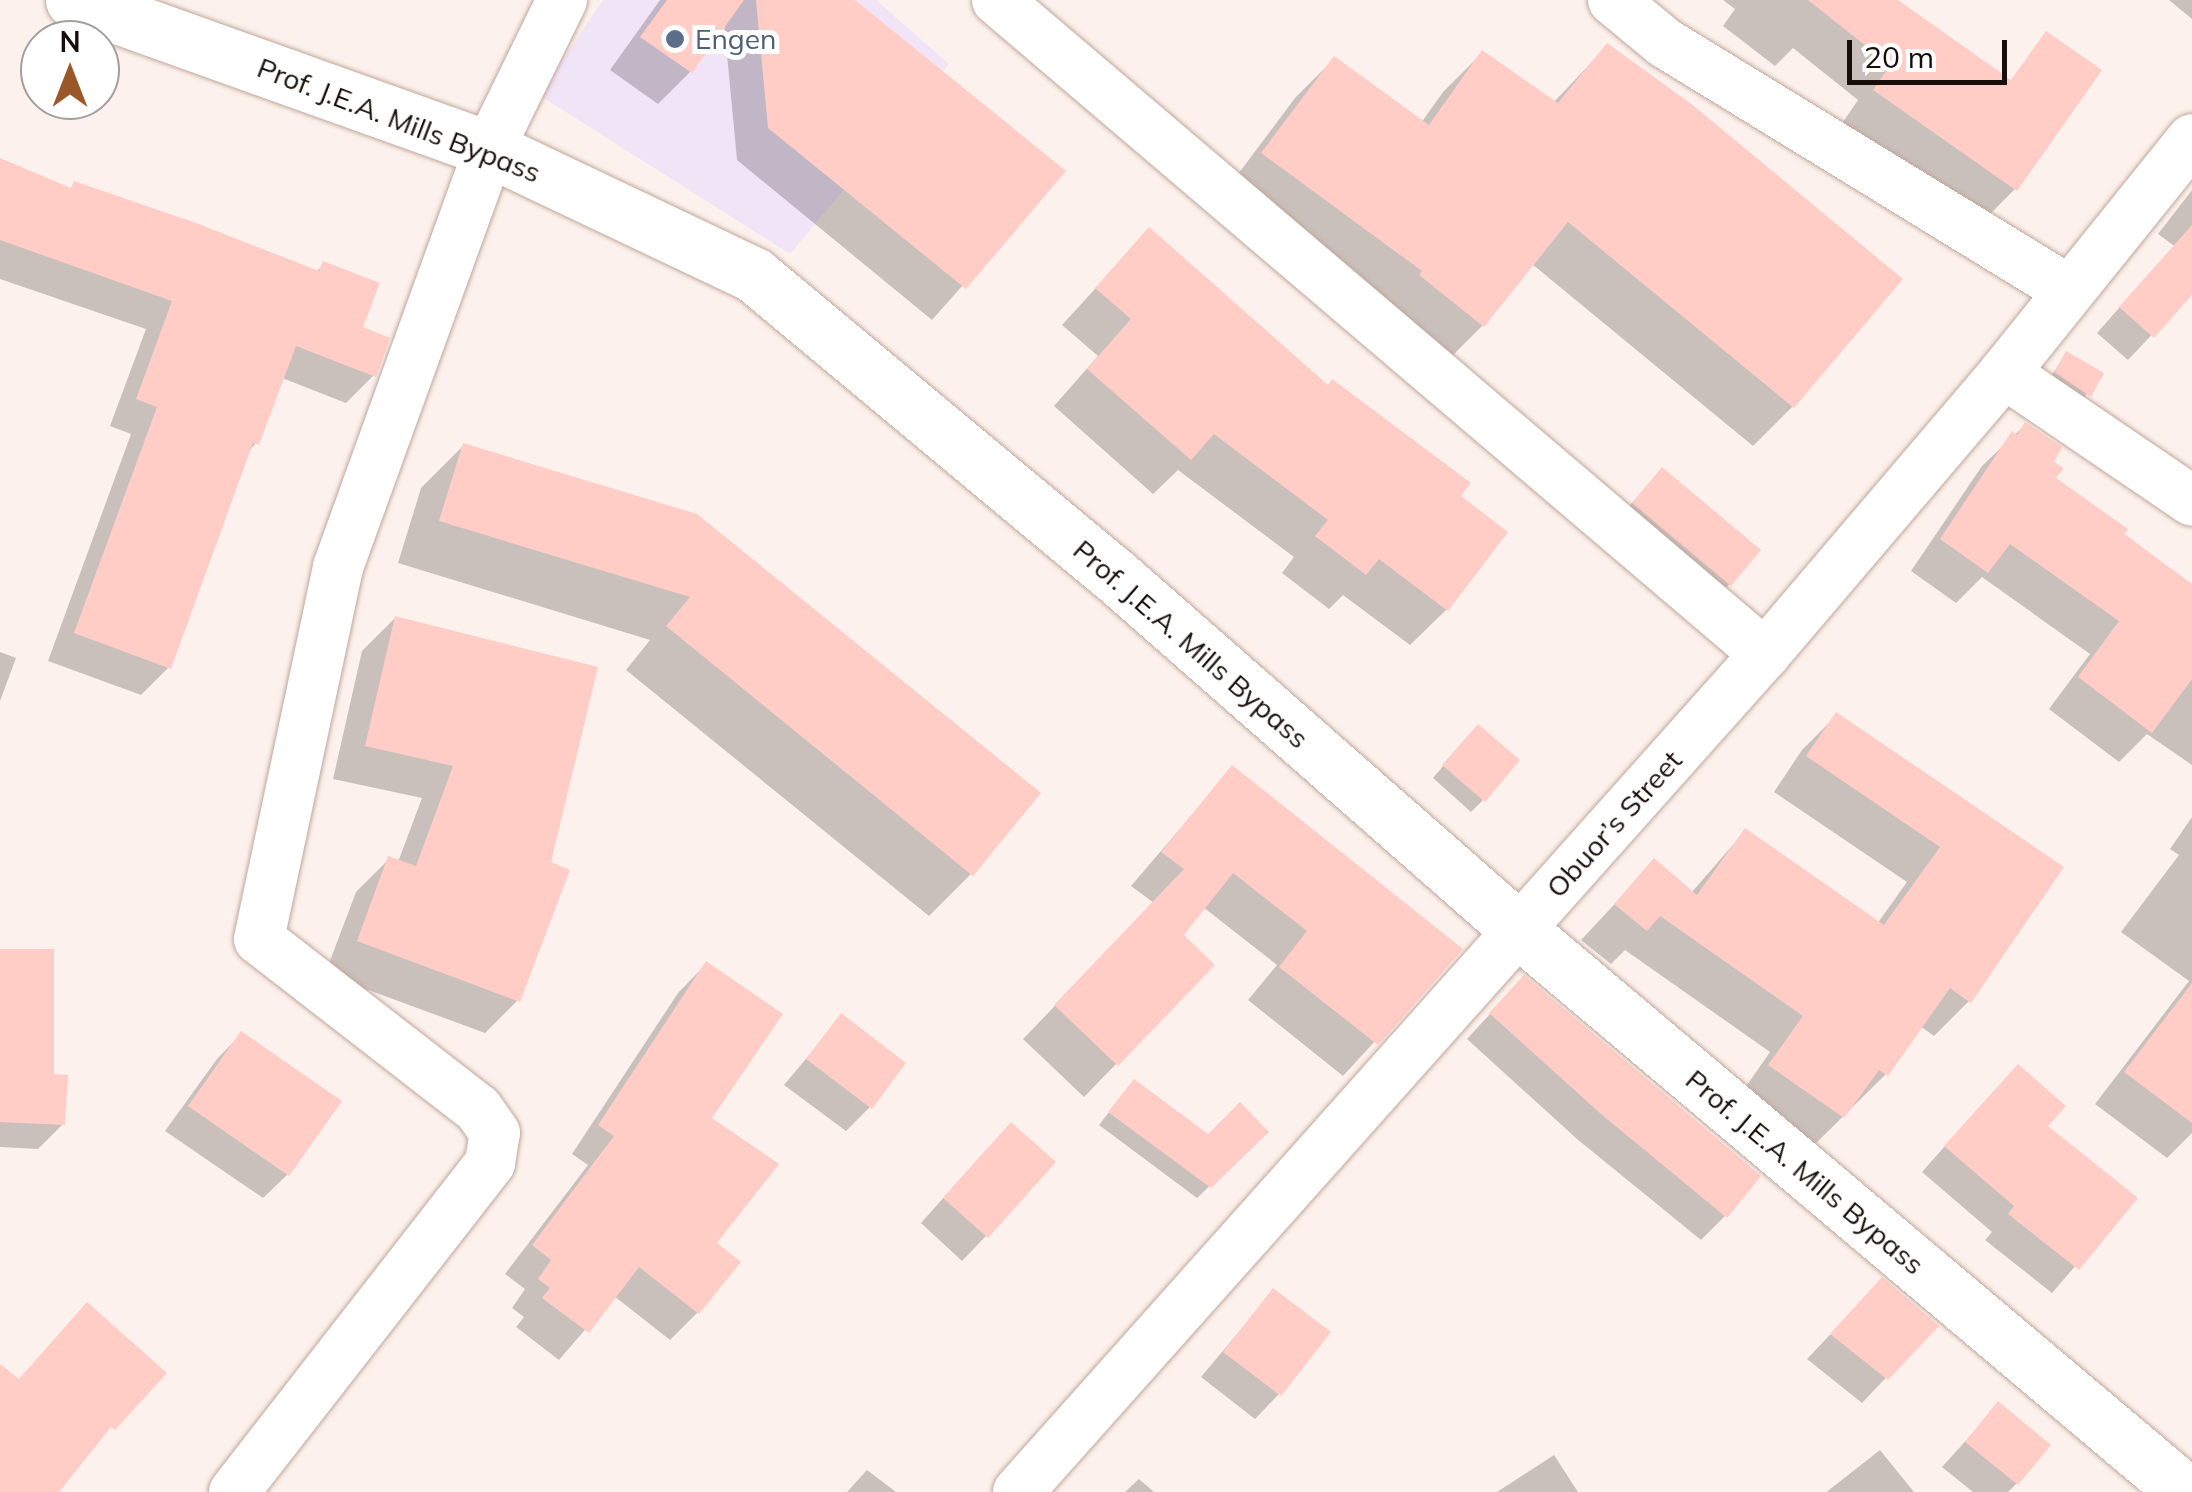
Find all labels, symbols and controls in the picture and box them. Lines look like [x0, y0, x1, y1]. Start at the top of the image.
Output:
north arrow [20, 20, 120, 120]
scale bar [1852, 20, 2012, 82]
place label: Engen [695, 22, 776, 56]
text: N [59, 24, 81, 59]
marker: Engen [664, 28, 686, 50]
text: 20 m [1864, 38, 1934, 76]
street label: Prof. J.E.A. Mills Bypass [253, 50, 545, 190]
street label: Prof. J.E.A. Mills Bypass [1067, 533, 1315, 755]
street label: Obuor’s Street [1539, 744, 1689, 904]
street label: Prof. J.E.A. Mills Bypass [1679, 1063, 1931, 1281]

